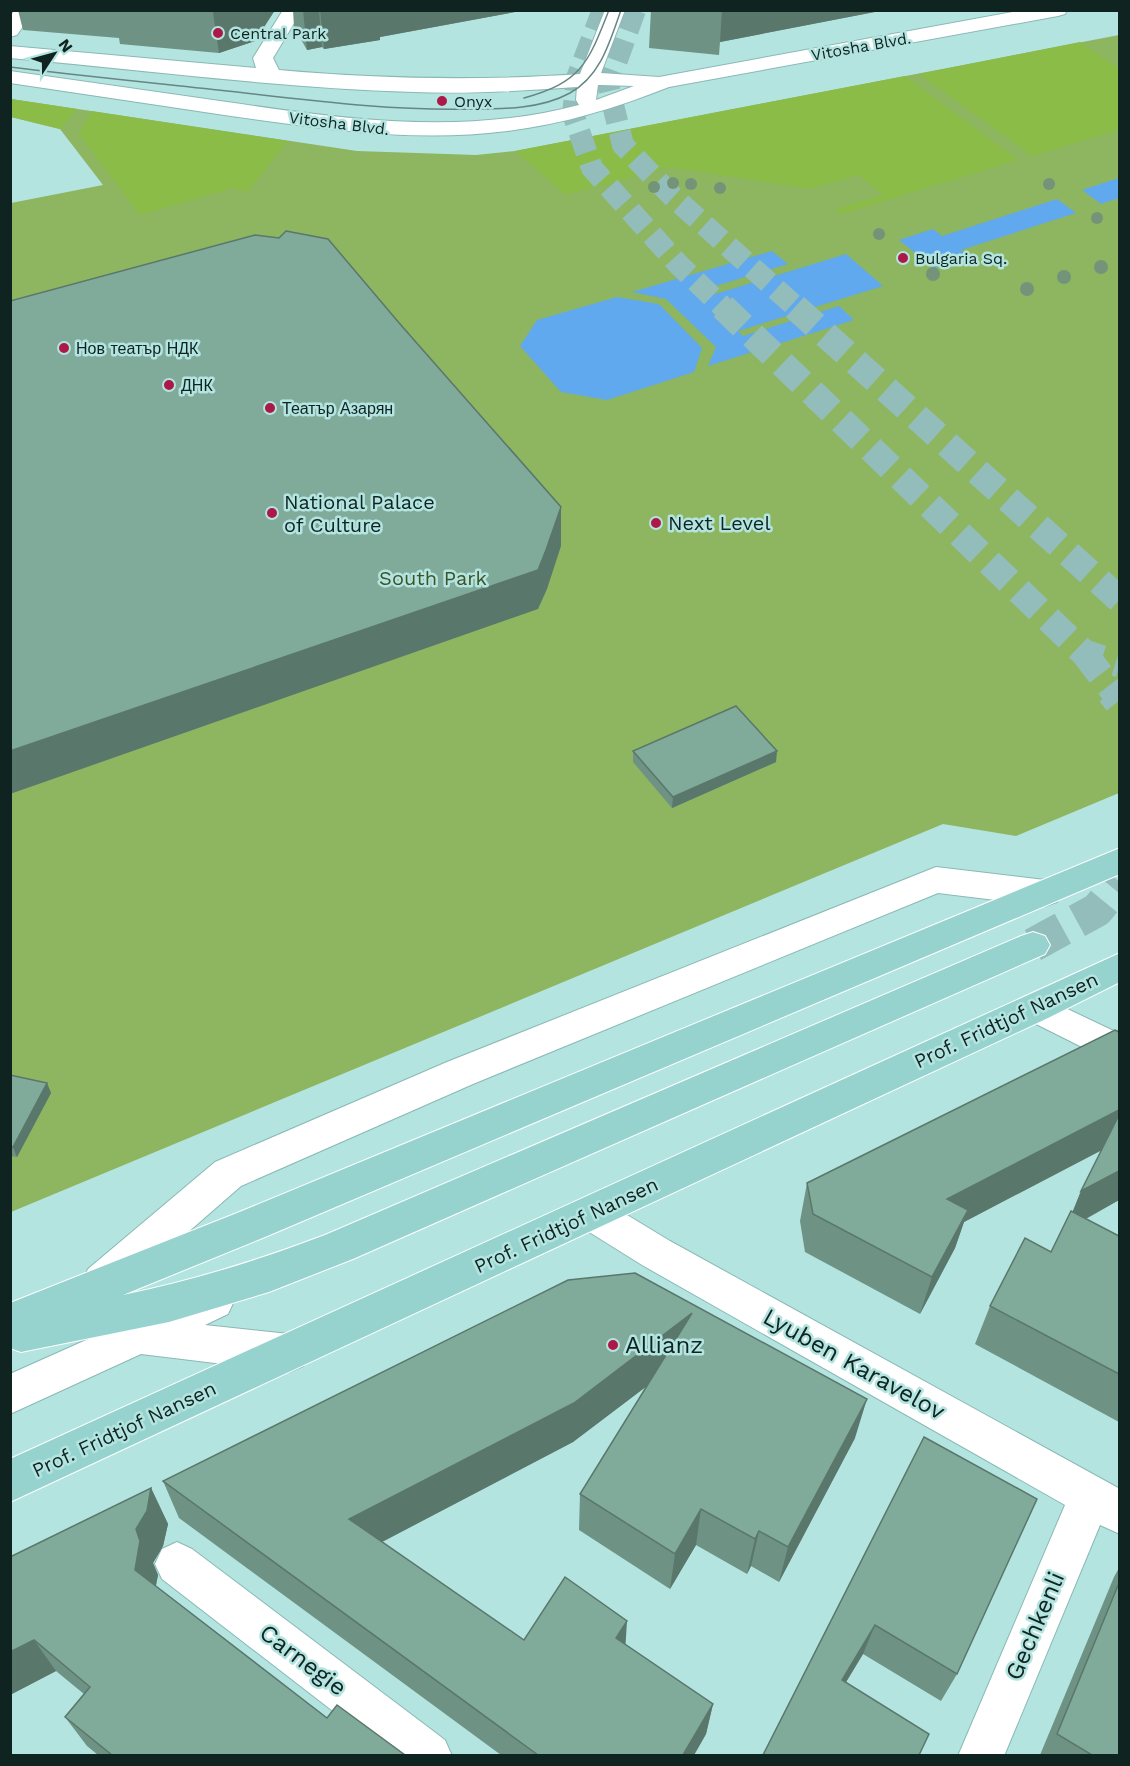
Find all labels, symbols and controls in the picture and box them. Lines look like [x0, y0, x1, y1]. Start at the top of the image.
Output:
north arrow [24, 24, 84, 84]
place label: Central Park [230, 24, 326, 43]
marker: Central Park [211, 26, 225, 40]
street label: Vitosha Blvd. [810, 28, 912, 65]
text: N [55, 35, 77, 56]
place label: Onyx [454, 92, 492, 111]
marker: Onyx [435, 94, 449, 108]
street label: Vitosha Blvd. [288, 108, 390, 139]
place label: Bulgaria Sq. [915, 249, 1007, 268]
marker: Bulgaria Sq. [896, 251, 910, 265]
place label: Нов театър НДК [76, 339, 199, 358]
marker: Нов театър НДК [57, 341, 71, 355]
place label: ДНК [181, 376, 213, 395]
marker: ДНК [162, 378, 176, 392]
place label: Театър Азарян [282, 399, 393, 418]
marker: Театър Азарян [263, 401, 277, 415]
place label: National Palace of Culture [284, 490, 435, 537]
marker: National Palace of Culture [265, 506, 279, 520]
place label: Next Level [668, 511, 771, 535]
marker: Next Level [649, 516, 663, 530]
park label: South Park [379, 566, 487, 590]
street label: Prof. Fridtjof Nansen [910, 967, 1102, 1073]
street label: Prof. Fridtjof Nansen [470, 1172, 662, 1278]
street label: Lyuben Karavelov [758, 1302, 950, 1426]
place label: Allianz [625, 1331, 703, 1359]
marker: Allianz [606, 1338, 620, 1352]
street label: Prof. Fridtjof Nansen [28, 1376, 220, 1482]
street label: Gechkenli [1000, 1568, 1070, 1684]
street label: Carnegie [254, 1618, 352, 1702]

